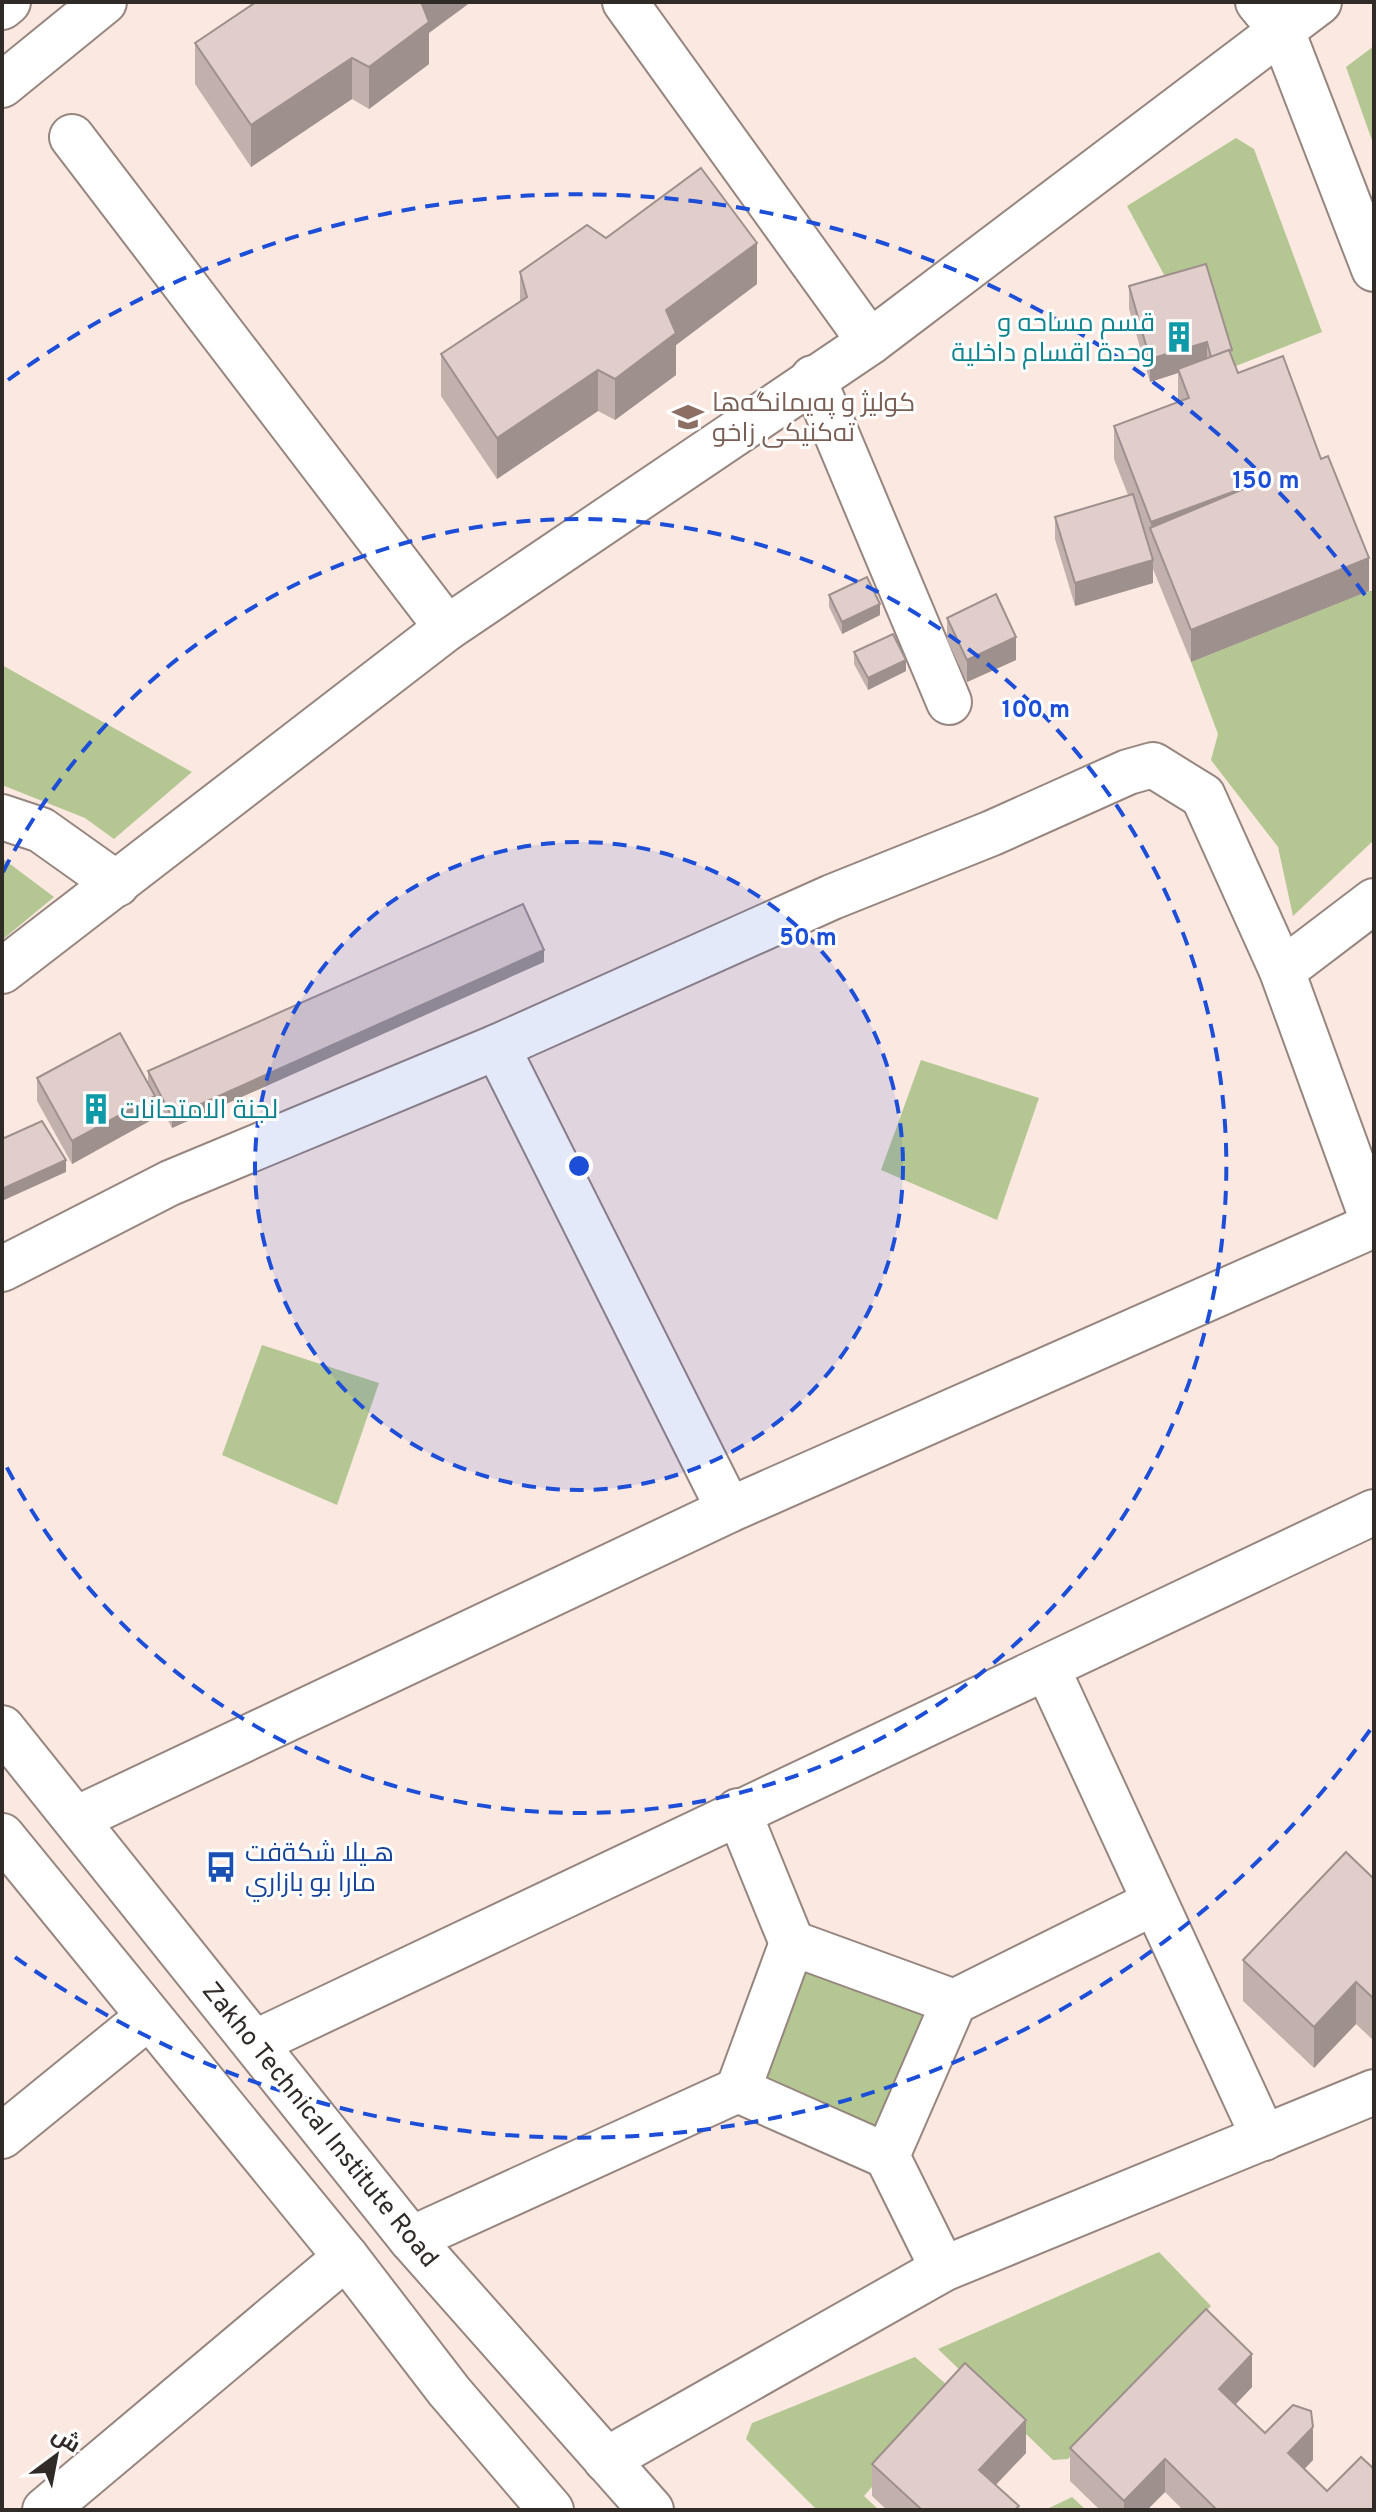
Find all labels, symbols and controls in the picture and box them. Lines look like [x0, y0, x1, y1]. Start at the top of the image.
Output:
place label: قسم مساحه‌ و وحدة اقسام داخلية [951, 308, 1155, 371]
building icon: قسم مساحه‌ و وحدة اقسام داخلية [1162, 320, 1196, 354]
place label: كوليژ و په‌يمانگه‌ها ته‌كنيكى زاخو [712, 388, 915, 451]
school or university icon: كوليژ و په‌يمانگه‌ها ته‌كنيكى زاخو [671, 400, 705, 434]
text: 150 m [1232, 467, 1300, 497]
text: 100 m [1002, 696, 1070, 726]
text: 50 m [779, 924, 837, 954]
building icon: لجنة الامتحانات [79, 1092, 113, 1126]
place label: لجنة الامتحانات [120, 1095, 278, 1128]
centre of rings [565, 1152, 593, 1180]
place label: هـيلا شكةفت مارا بو بازاري [245, 1838, 394, 1902]
bus stop icon: هـيلا شكةفت مارا بو بازاري [204, 1850, 238, 1884]
street label: Zakho Technical Institute Road [193, 1976, 445, 2275]
north arrow [16, 2416, 96, 2496]
text: ش [46, 2422, 84, 2460]

